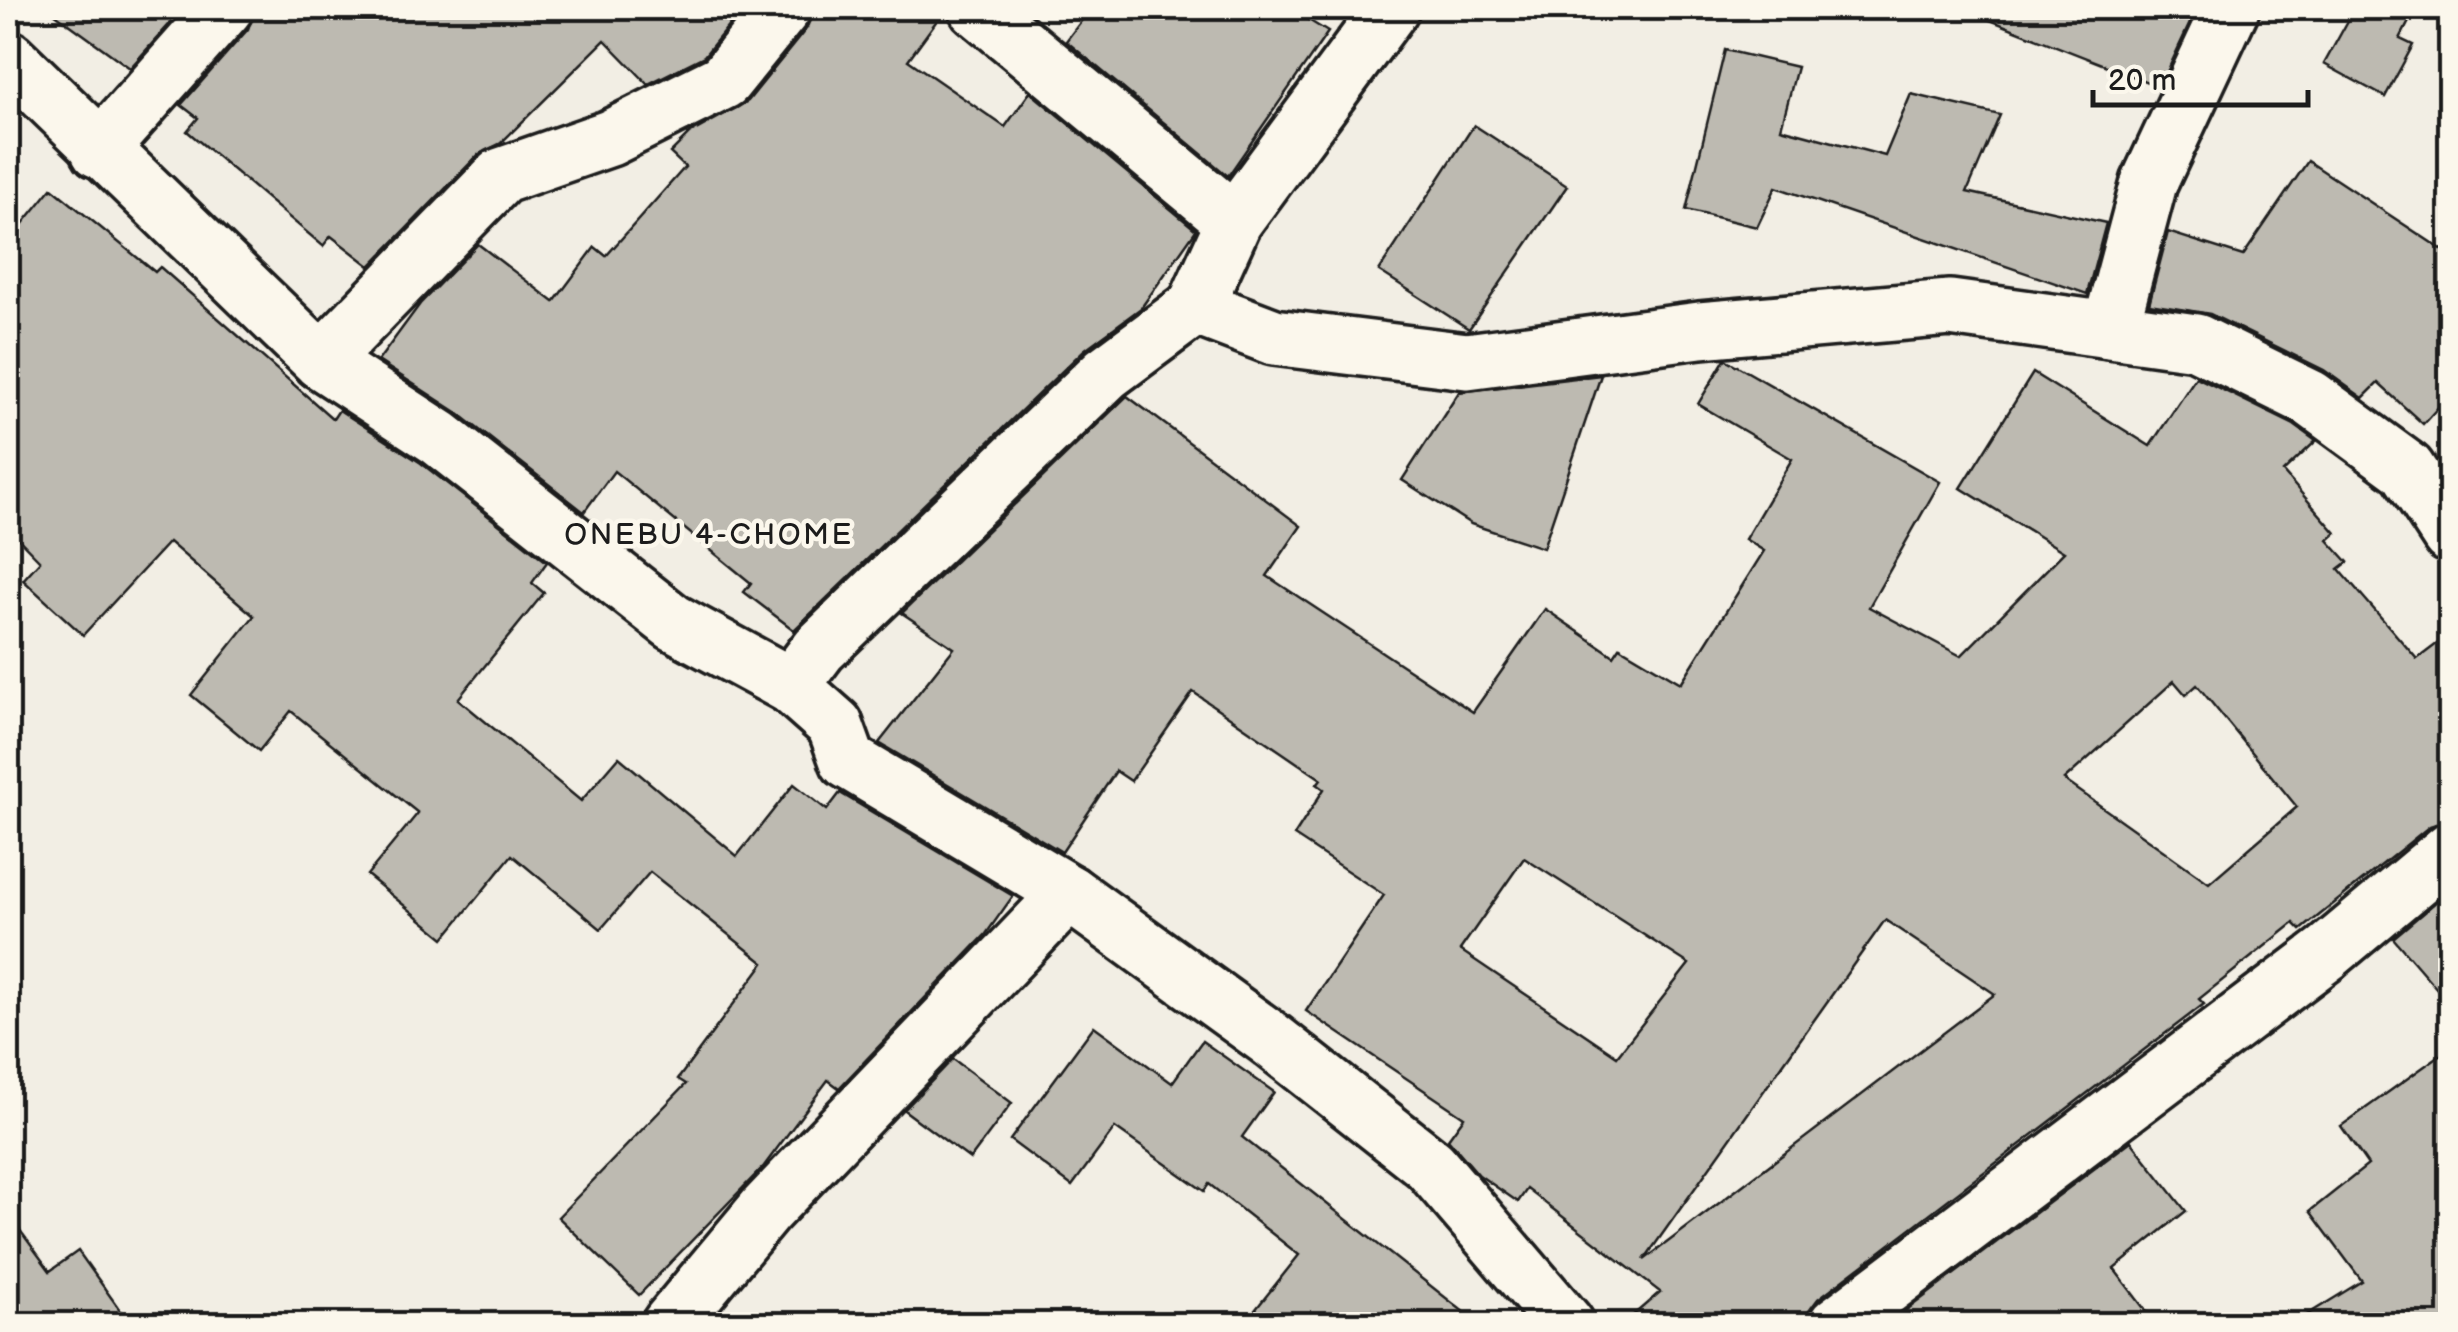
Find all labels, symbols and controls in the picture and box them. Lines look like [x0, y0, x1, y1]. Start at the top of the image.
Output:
scale bar [2093, 45, 2308, 107]
text: 20 m [2108, 63, 2176, 99]
district label: ONEBU 4-CHOME [564, 517, 854, 553]

